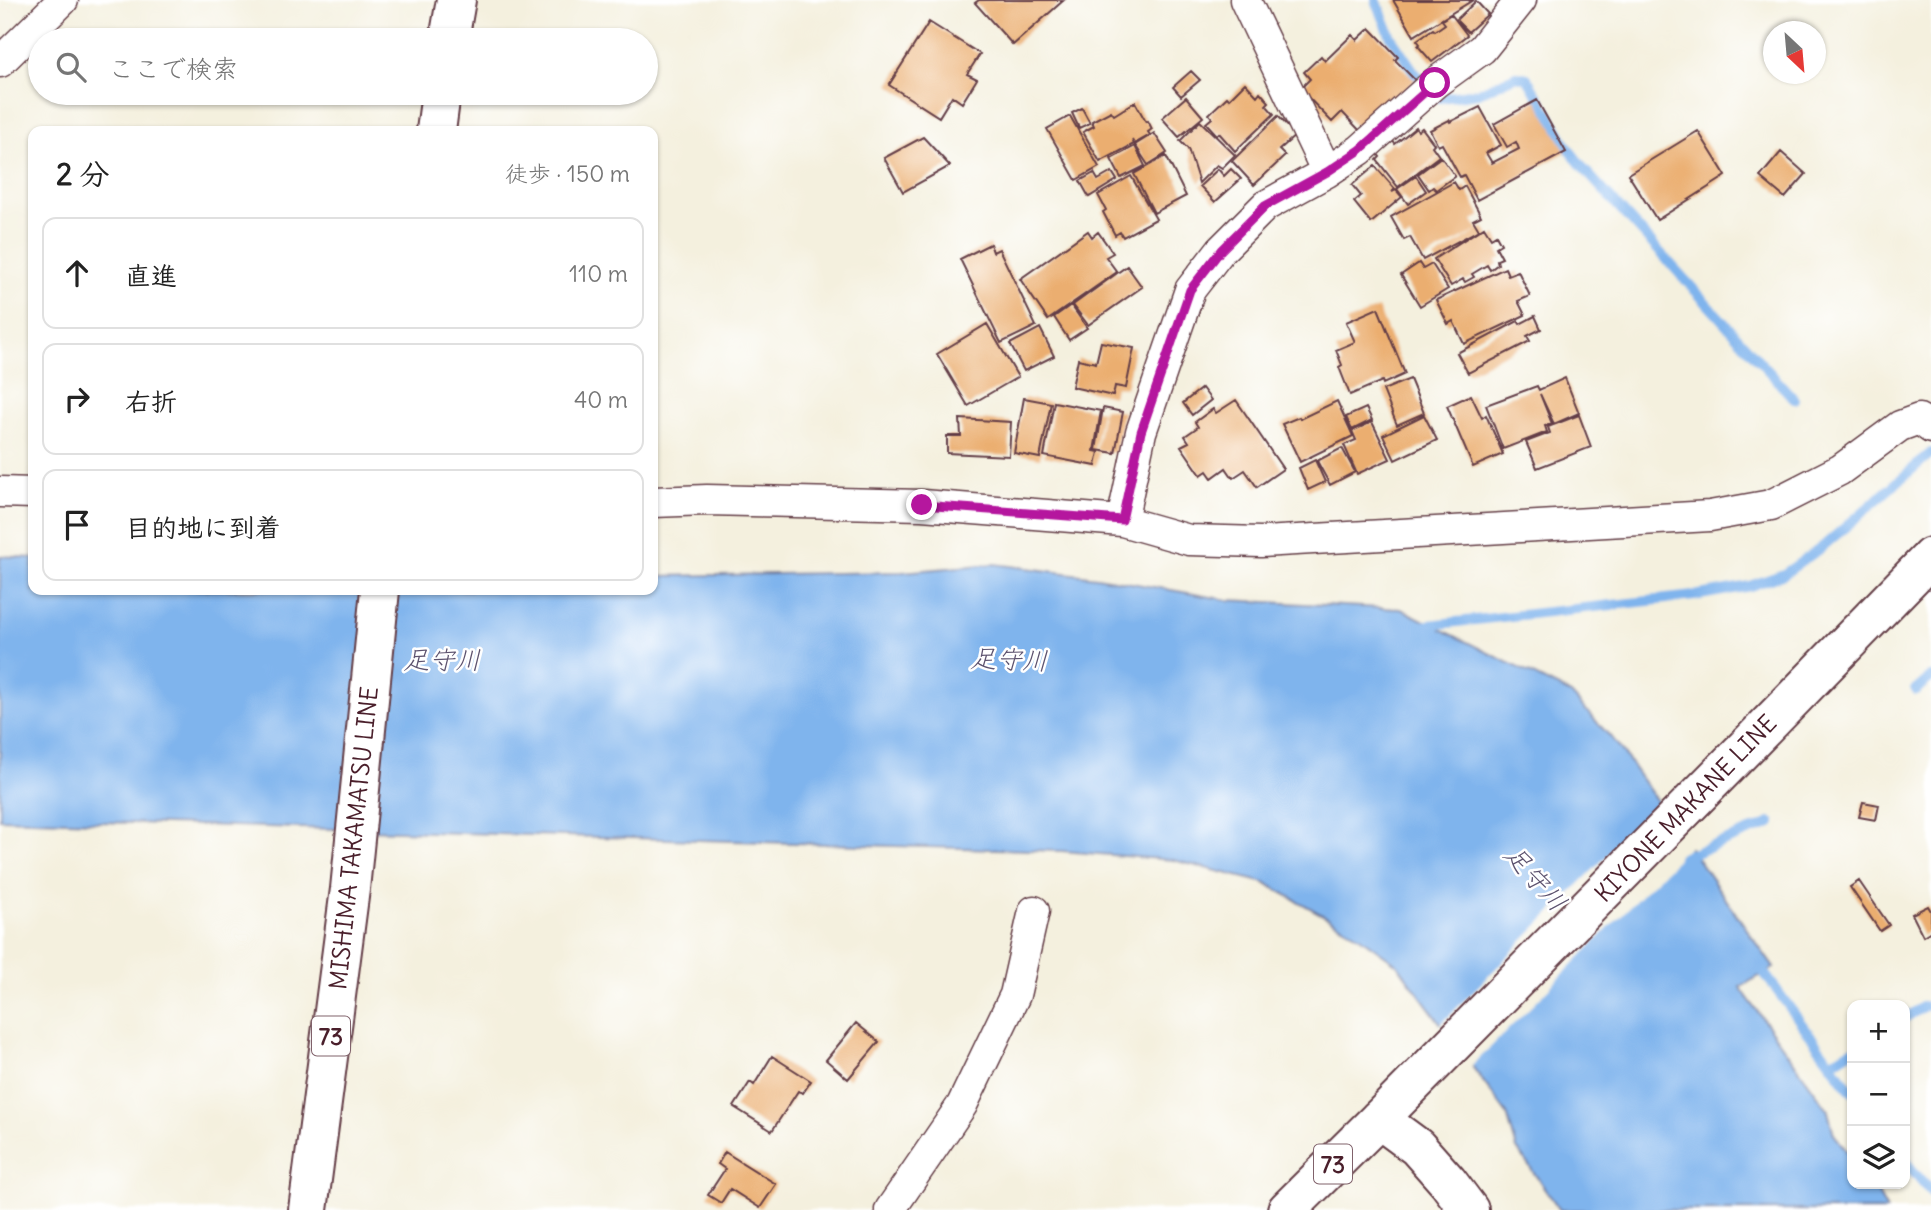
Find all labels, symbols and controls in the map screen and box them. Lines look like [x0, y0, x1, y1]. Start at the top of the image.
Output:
north arrow [1763, 21, 1826, 84]
search box [28, 28, 658, 105]
icon: search [52, 48, 90, 86]
text: ここで検索 [108, 52, 238, 85]
route start [1419, 67, 1450, 98]
text: 2 分 [56, 155, 110, 193]
text: 徒歩 · 150 m [505, 159, 630, 188]
icon: ahead [58, 254, 96, 292]
text: 直進 [125, 259, 177, 292]
text: 110 m [569, 259, 628, 288]
icon: right [58, 380, 96, 418]
text: 右折 [125, 385, 177, 418]
text: 40 m [574, 385, 628, 414]
route end [906, 489, 937, 520]
icon: arrive [58, 506, 96, 544]
text: 目的地に到着 [125, 511, 281, 544]
water label: 足守川 [969, 641, 1049, 677]
water label: 足守川 [403, 643, 481, 676]
street label: MISHIMA TAKAMATSU LINE [322, 685, 384, 991]
street label: KIYONE MAKANE LINE [1588, 708, 1782, 908]
water label: 足守川 [1498, 838, 1574, 918]
map controls [1847, 1000, 1910, 1189]
button: + [1847, 1000, 1910, 1063]
road number: 73 [312, 1016, 350, 1056]
button: − [1847, 1063, 1910, 1126]
button: layers [1847, 1126, 1910, 1189]
road number: 73 [1314, 1144, 1352, 1184]

